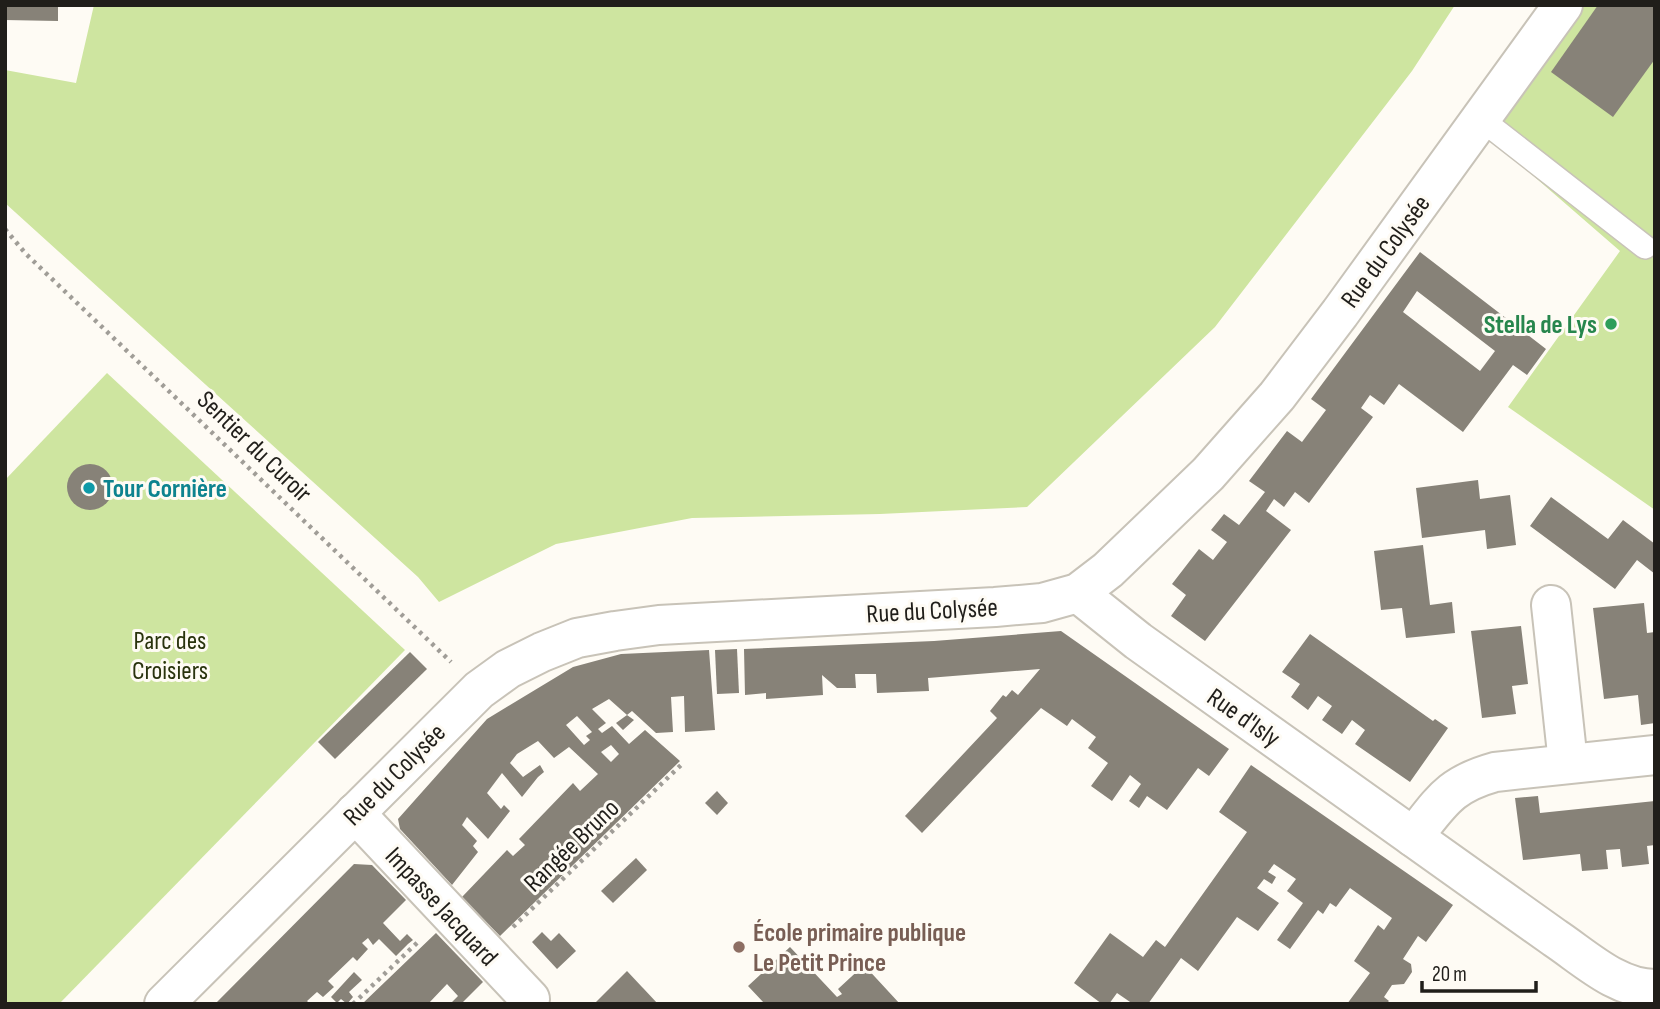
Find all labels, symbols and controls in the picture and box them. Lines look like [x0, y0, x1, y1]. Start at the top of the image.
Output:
street label: Rue du Colysée [1335, 190, 1437, 314]
place label: Stella de Lys [1484, 310, 1597, 341]
marker: Stella de Lys [1603, 316, 1619, 332]
street label: Sentier du Curoir [190, 385, 318, 510]
place label: Tour Cornière [103, 474, 227, 505]
marker: Tour Cornière [81, 480, 97, 496]
street label: Rue du Colysée [866, 593, 999, 630]
park label: Parc des Croisiers [132, 626, 208, 687]
street label: Rue d'Isly [1201, 682, 1286, 754]
street label: Rue du Colysée [338, 718, 453, 833]
street label: Rangée Bruno [518, 793, 626, 899]
street label: Impasse Jacquard [378, 841, 504, 973]
place label: École primaire publique Le Petit Prince [753, 918, 966, 979]
marker: École primaire publique Le Petit Prince [731, 939, 747, 955]
scale bar [1422, 950, 1536, 994]
text: 20 m [1432, 962, 1467, 987]

